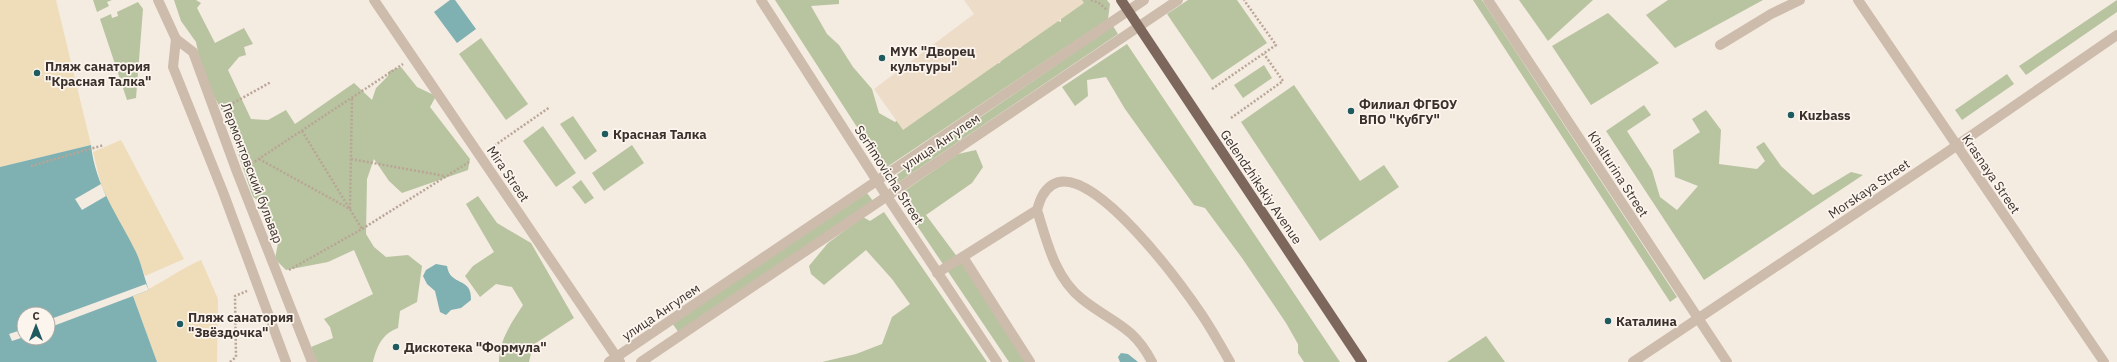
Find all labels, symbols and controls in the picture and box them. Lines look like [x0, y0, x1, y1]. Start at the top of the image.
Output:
place label: МУК "Дворец культуры" [890, 43, 976, 75]
marker: МУК "Дворец культуры" [877, 53, 887, 63]
place label: Пляж санатория "Красная Талка" [45, 58, 151, 90]
marker: Пляж санатория "Красная Талка" [32, 68, 42, 78]
place label: Филиал ФГБОУ ВПО "КубГУ" [1359, 96, 1458, 128]
street label: Лермонтовский бульвар [217, 100, 287, 246]
marker: Филиал ФГБОУ ВПО "КубГУ" [1346, 106, 1356, 116]
place label: Kuzbass [1799, 107, 1851, 124]
street label: улица Ангулем [899, 110, 983, 174]
marker: Kuzbass [1786, 110, 1796, 120]
street label: Serfimovicha Street [851, 122, 927, 228]
place label: Красная Талка [613, 126, 707, 143]
street label: Gelendzhikskiy Avenue [1216, 126, 1306, 248]
street label: Khalturina Street [1584, 128, 1652, 220]
marker: Красная Талка [600, 129, 610, 139]
street label: Krasnaya Street [1958, 131, 2024, 217]
street label: Mira Street [483, 143, 533, 205]
street label: Morskaya Street [1825, 156, 1913, 222]
street label: улица Ангулем [619, 280, 703, 344]
north arrow [16, 306, 56, 346]
text: С [32, 309, 40, 323]
place label: Пляж санатория "Звёздочка" [188, 309, 293, 341]
place label: Каталина [1616, 313, 1677, 330]
marker: Каталина [1603, 316, 1613, 326]
marker: Пляж санатория "Звёздочка" [175, 319, 185, 329]
place label: Дискотека "Формула" [404, 339, 547, 356]
marker: Дискотека "Формула" [391, 342, 401, 352]

